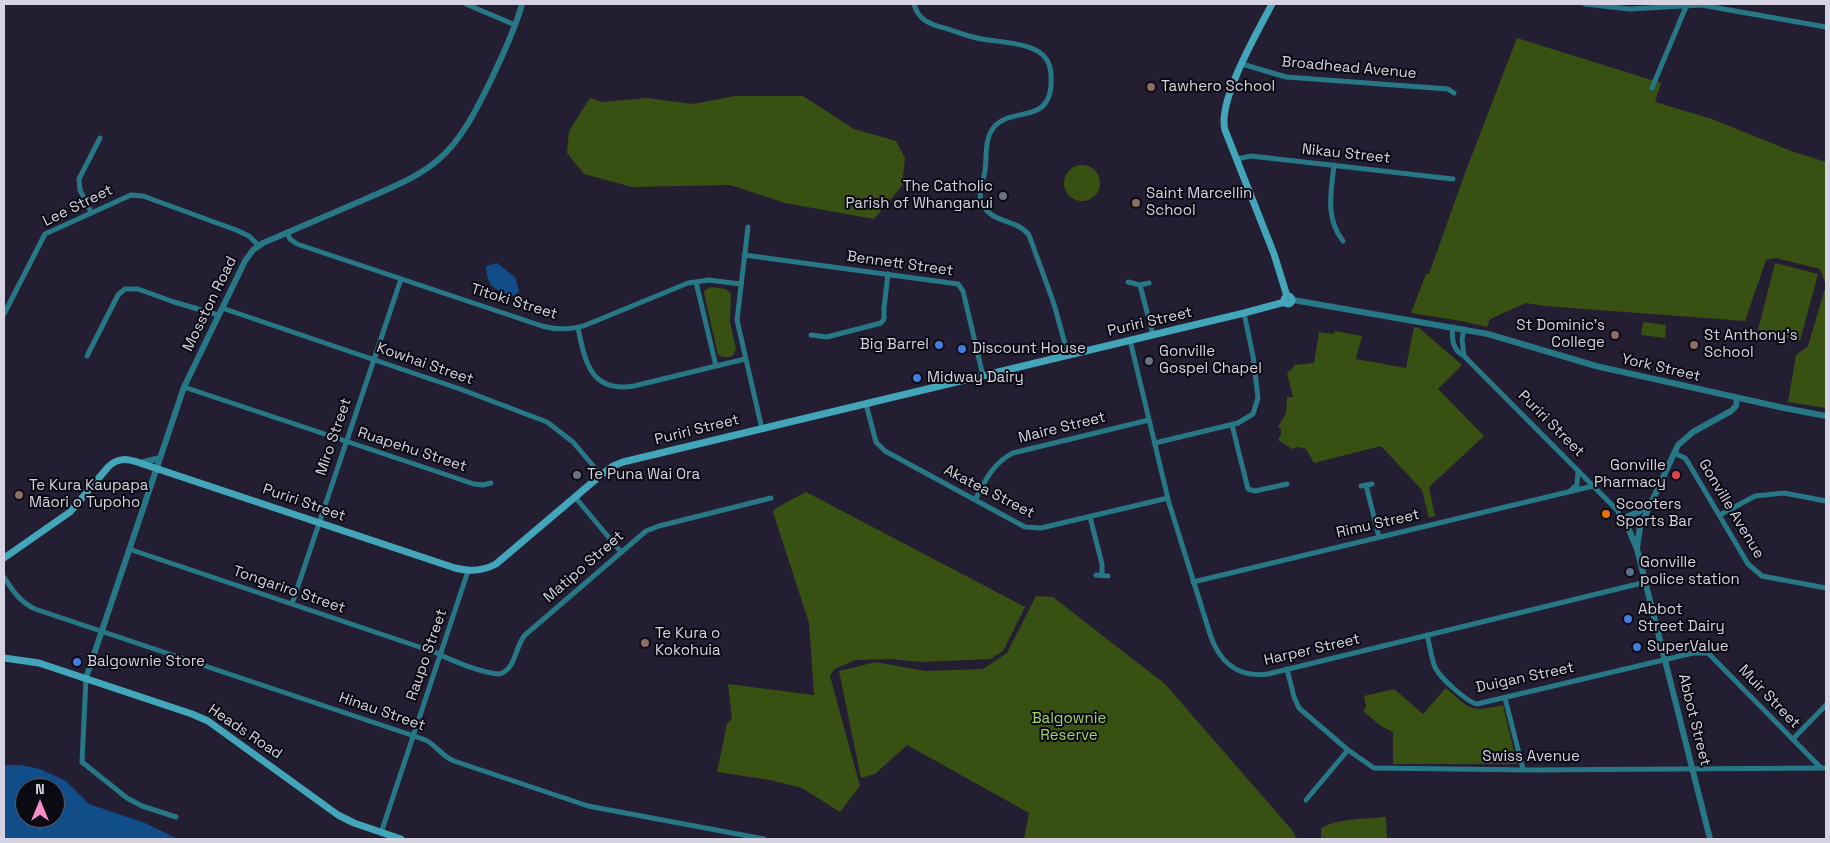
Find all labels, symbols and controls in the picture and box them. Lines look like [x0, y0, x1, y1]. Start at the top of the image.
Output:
street label: Broadhead Avenue [1281, 53, 1417, 83]
place label: Tawhero School [1161, 78, 1275, 96]
marker: Tawhero School [1145, 81, 1157, 93]
street label: Nikau Street [1301, 140, 1391, 168]
place label: The Catholic Parish of Whanganui [845, 178, 993, 213]
street label: Lee Street [40, 181, 116, 231]
place label: Saint Marcellin School [1146, 185, 1252, 220]
marker: The Catholic Parish of Whanganui [997, 190, 1009, 202]
marker: Saint Marcellin School [1130, 197, 1142, 209]
street label: Bennett Street [846, 248, 954, 280]
street label: Mosston Road [179, 253, 241, 355]
street label: Titoki Street [468, 280, 560, 324]
street label: Puriri Street [1106, 303, 1194, 341]
place label: St Dominic's College [1516, 317, 1605, 352]
place label: St Anthony's School [1704, 327, 1798, 362]
marker: St Dominic's College [1609, 329, 1621, 341]
place label: Big Barrel [860, 336, 929, 354]
street label: Kowhai Street [374, 339, 476, 389]
marker: Big Barrel [933, 339, 945, 351]
marker: St Anthony's School [1688, 339, 1700, 351]
place label: Discount House [972, 340, 1086, 358]
marker: Discount House [956, 343, 968, 355]
place label: Gonville Gospel Chapel [1159, 343, 1262, 378]
street label: York Street [1620, 350, 1702, 386]
marker: Gonville Gospel Chapel [1143, 355, 1155, 367]
place label: Midway Dairy [927, 369, 1024, 387]
marker: Midway Dairy [911, 372, 923, 384]
street label: Puriri Street [1514, 387, 1588, 461]
street label: Miro Street [312, 396, 356, 478]
street label: Maire Street [1017, 408, 1107, 448]
street label: Puriri Street [653, 411, 741, 449]
street label: Ruapehu Street [355, 424, 469, 476]
street label: Gonville Avenue [1694, 456, 1768, 562]
place label: Gonville Pharmacy [1594, 457, 1666, 492]
street label: Akatea Street [941, 461, 1037, 523]
place label: Te Puna Wai Ora [587, 466, 700, 484]
marker: Te Puna Wai Ora [571, 469, 583, 481]
marker: Gonville Pharmacy [1670, 469, 1682, 481]
place label: Te Kura Kaupapa Māori o Tupoho [29, 477, 148, 512]
street label: Puriri Street [260, 480, 348, 526]
marker: Te Kura Kaupapa Māori o Tupoho [13, 489, 25, 501]
place label: Scooters Sports Bar [1616, 496, 1693, 531]
street label: Rimu Street [1335, 506, 1421, 542]
marker: Scooters Sports Bar [1600, 508, 1612, 520]
street label: Matipo Street [540, 527, 628, 607]
place label: Gonville police station [1640, 554, 1740, 589]
street label: Tongariro Street [230, 562, 348, 618]
marker: Gonville police station [1624, 566, 1636, 578]
place label: Abbot Street Dairy [1638, 601, 1725, 636]
street label: Raupo Street [403, 607, 451, 703]
marker: Abbot Street Dairy [1622, 613, 1634, 625]
place label: Te Kura o Kokohuia [655, 625, 721, 660]
street label: Harper Street [1262, 630, 1362, 670]
marker: Te Kura o Kokohuia [639, 637, 651, 649]
place label: SuperValue [1647, 638, 1729, 656]
marker: SuperValue [1631, 641, 1643, 653]
place label: Balgownie Store [87, 653, 205, 671]
marker: Balgownie Store [71, 656, 83, 668]
street label: Duigan Street [1474, 659, 1576, 697]
street label: Muir Street [1734, 662, 1804, 732]
street label: Abbot Street [1674, 672, 1714, 768]
street label: Hinau Street [337, 689, 427, 735]
street label: Heads Road [205, 701, 285, 763]
park label: Balgownie Reserve [1032, 710, 1106, 745]
street label: Swiss Avenue [1482, 748, 1580, 766]
north arrow [15, 778, 65, 828]
text: N [35, 780, 45, 798]

